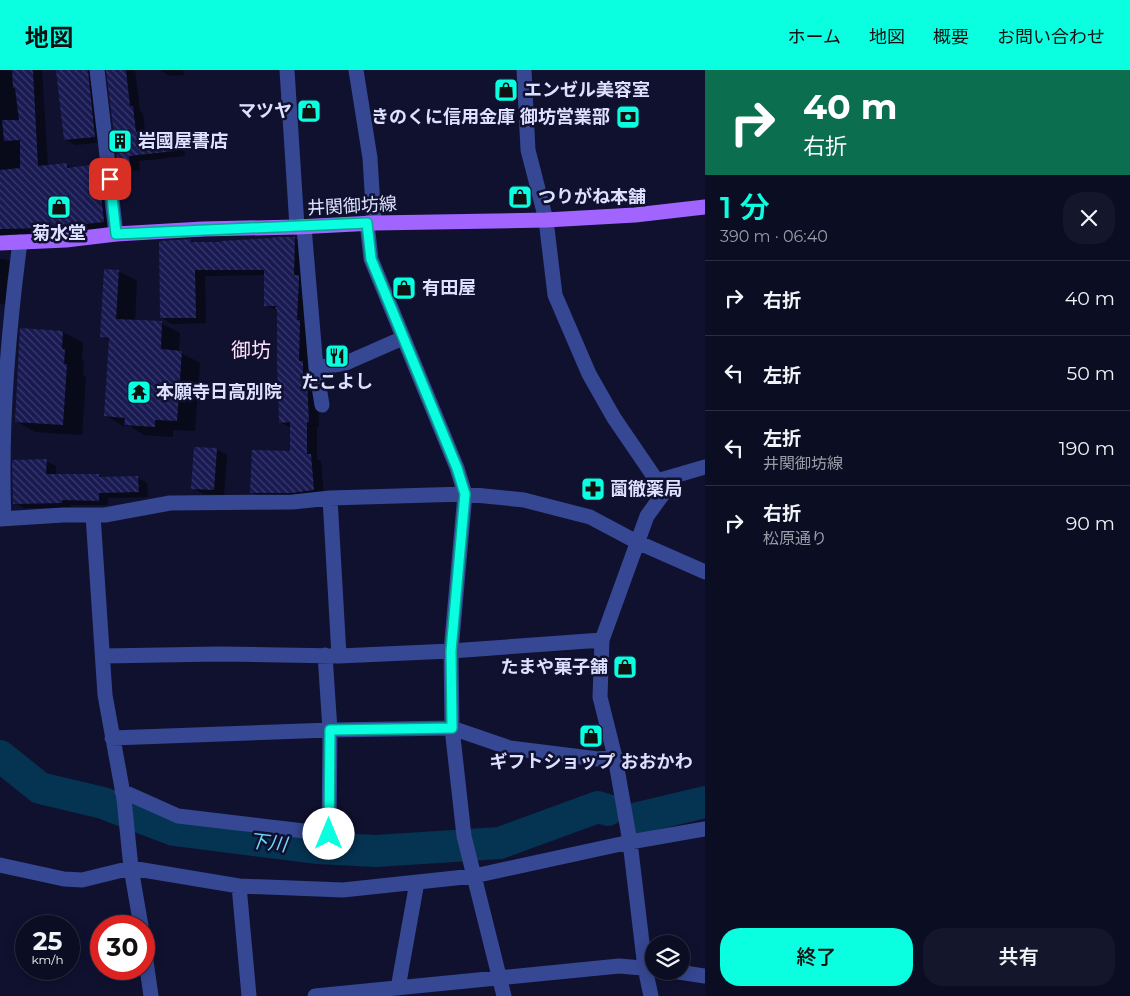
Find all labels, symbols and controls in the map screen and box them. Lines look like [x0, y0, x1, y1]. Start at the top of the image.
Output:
text: 地図 [25, 23, 73, 52]
text: ホーム [788, 26, 841, 48]
text: 地図 [869, 26, 905, 48]
text: 概要 [933, 26, 969, 48]
text: お問い合わせ [997, 26, 1105, 48]
shop icon: エンゼル美容室 [493, 77, 519, 103]
place label: エンゼル美容室 [524, 79, 650, 101]
text: 40 m [803, 85, 898, 128]
icon: right [720, 90, 785, 155]
shop icon: マツヤ [296, 98, 322, 124]
place label: マツヤ [238, 100, 292, 122]
bank icon: きのくに信用金庫 御坊営業部 [615, 104, 641, 130]
place label: きのくに信用金庫 御坊営業部 [371, 106, 610, 128]
building icon: 岩國屋書店 [107, 128, 133, 154]
place label: 岩國屋書店 [138, 130, 228, 152]
text: 右折 [803, 133, 847, 160]
pin [89, 158, 131, 200]
icon: arrive [96, 165, 124, 193]
shop icon: つりがね本舗 [507, 184, 533, 210]
place label: つりがね本舗 [538, 186, 646, 208]
text: 1 分 [720, 189, 770, 226]
button: close [1063, 192, 1115, 244]
street label: 井関御坊線 [306, 193, 398, 219]
shop icon: 菊水堂 [46, 194, 72, 220]
place label: 菊水堂 [32, 222, 86, 244]
text: 390 m · 06:40 [720, 227, 828, 246]
shop icon: 有田屋 [391, 275, 417, 301]
place label: 有田屋 [422, 277, 476, 299]
icon: right [720, 284, 748, 312]
text: 40 m [1065, 287, 1115, 310]
text: 右折 [763, 289, 801, 312]
district label: 御坊 [231, 338, 271, 362]
restaurant icon: たこよし [324, 343, 350, 369]
icon: left [720, 359, 748, 387]
text: 50 m [1067, 362, 1115, 385]
text: 左折 [763, 364, 801, 387]
place label: たこよし [301, 371, 373, 393]
temple icon: 本願寺日高別院 [126, 379, 152, 405]
place label: 本願寺日高別院 [156, 381, 282, 403]
text: 左折 [763, 427, 801, 450]
icon: left [720, 434, 748, 462]
text: 190 m [1059, 437, 1115, 460]
text: 井関御坊線 [763, 454, 843, 473]
pharmacy icon: 薗徹薬局 [580, 476, 606, 502]
place label: 薗徹薬局 [610, 478, 682, 500]
text: 右折 [763, 502, 801, 525]
icon: right [720, 509, 748, 537]
text: 90 m [1066, 512, 1115, 535]
text: 松原通り [763, 529, 827, 548]
shop icon: たまや菓子舗 [612, 654, 638, 680]
place label: たまや菓子舗 [501, 656, 608, 678]
shop icon: ギフトショップ おおかわ [578, 723, 604, 749]
place label: ギフトショップ おおかわ [489, 751, 693, 773]
position arrow [302, 807, 354, 859]
water label: 下川 [248, 829, 290, 856]
speed limit sign: 30 [90, 915, 155, 980]
text: 25 [33, 926, 62, 956]
button: 終了 [720, 928, 913, 986]
button: 共有 [923, 928, 1115, 986]
map controls [645, 935, 690, 980]
button: layers [645, 935, 690, 980]
text: km/h [31, 952, 64, 967]

